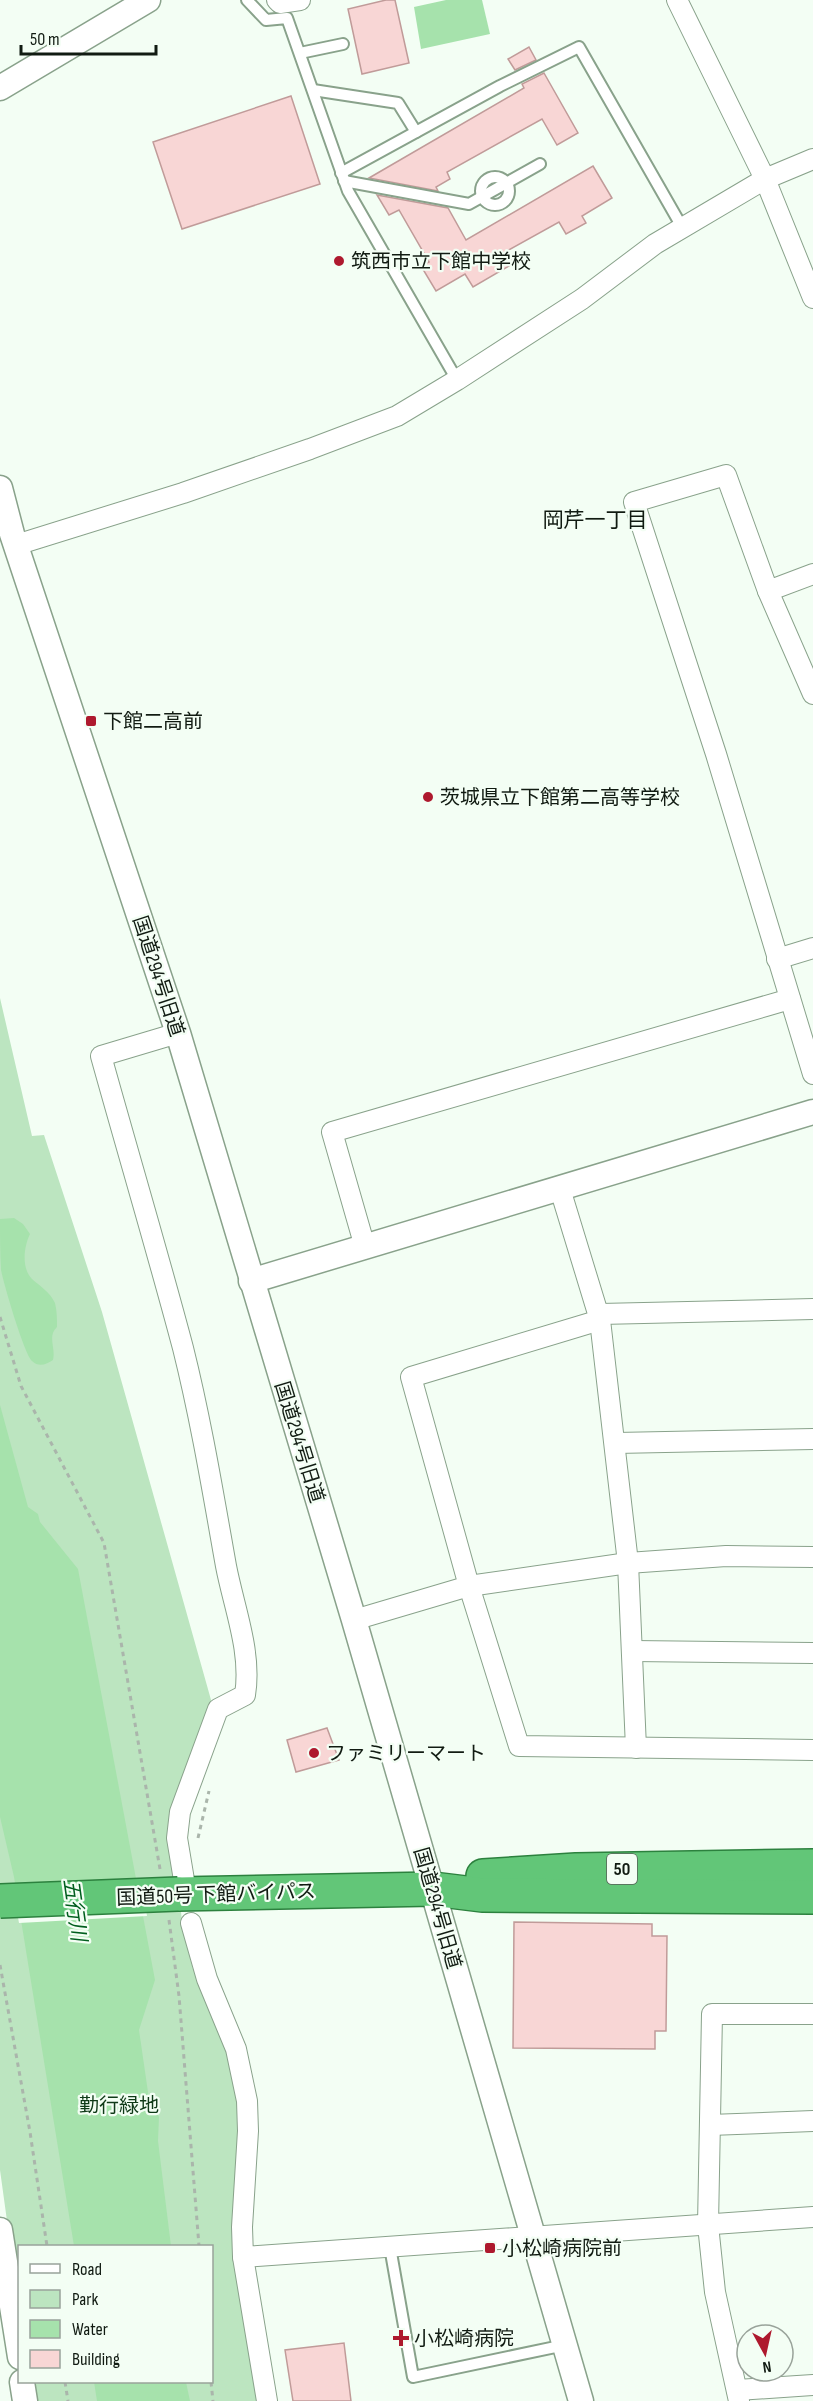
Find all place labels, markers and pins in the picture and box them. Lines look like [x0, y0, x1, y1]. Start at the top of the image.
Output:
place label: 筑西市立下館中学校 [351, 250, 531, 274]
marker: 筑西市立下館中学校 [332, 254, 346, 268]
place label: 下館二高前 [103, 710, 203, 734]
marker: 下館二高前 [84, 714, 98, 728]
place label: 茨城県立下館第二高等学校 [440, 786, 680, 810]
marker: 茨城県立下館第二高等学校 [421, 790, 435, 804]
place label: ファミリーマート [326, 1742, 486, 1766]
marker: ファミリーマート [307, 1746, 321, 1760]
place label: 小松崎病院前 [502, 2237, 622, 2261]
marker: 小松崎病院前 [483, 2241, 497, 2255]
place label: 小松崎病院 [414, 2327, 514, 2351]
marker: 小松崎病院 [392, 2329, 410, 2347]

